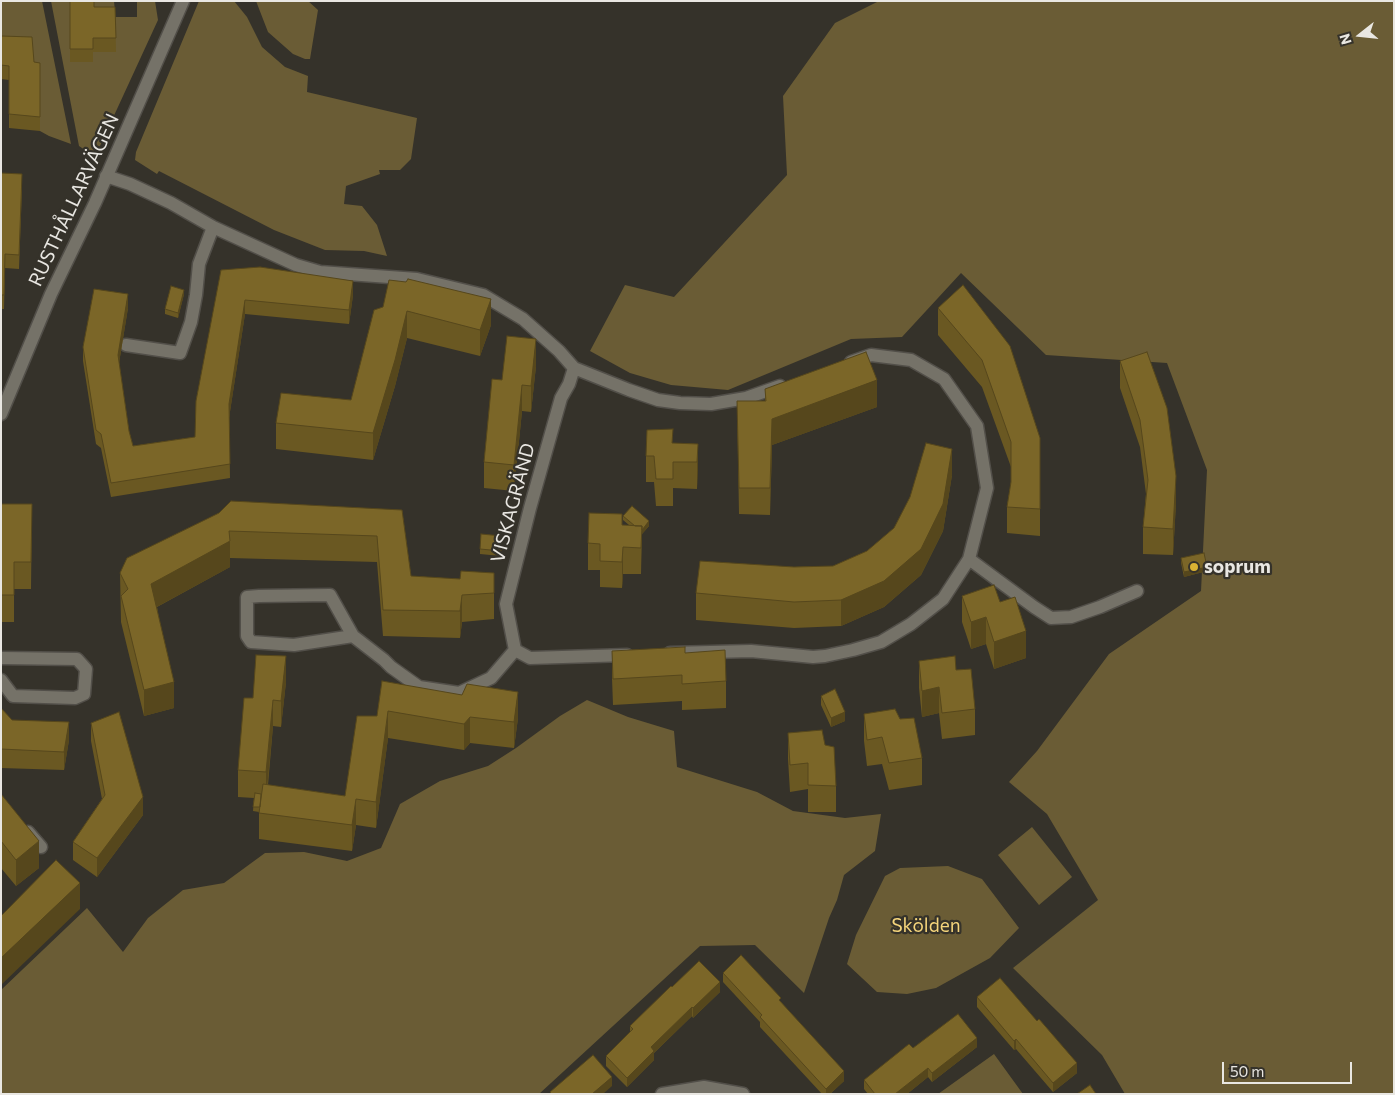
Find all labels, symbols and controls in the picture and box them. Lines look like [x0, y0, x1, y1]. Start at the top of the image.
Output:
north arrow [1335, 10, 1385, 60]
text: N [1335, 32, 1355, 47]
street label: RUSTHÅLLARVÄGEN [24, 110, 124, 290]
street label: VISKAGRÄND [486, 441, 540, 565]
place label: soprum [1204, 556, 1271, 578]
marker: soprum [1188, 561, 1200, 573]
park label: Skölden [891, 915, 961, 937]
scale bar [1225, 1052, 1355, 1084]
text: 50 m [1230, 1062, 1264, 1080]

